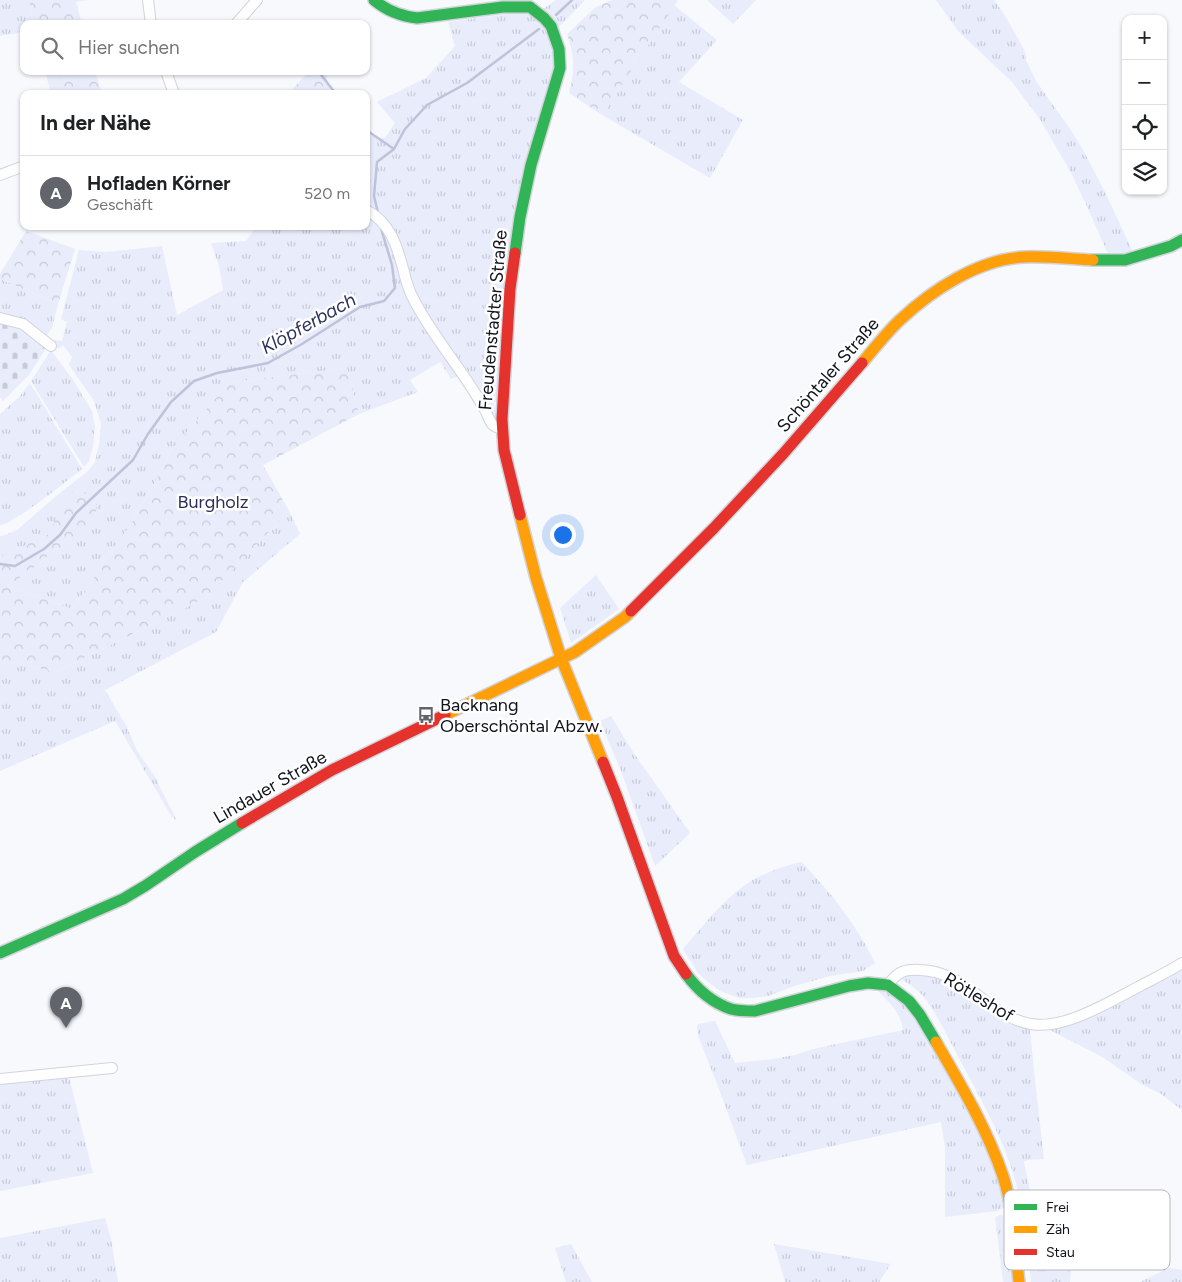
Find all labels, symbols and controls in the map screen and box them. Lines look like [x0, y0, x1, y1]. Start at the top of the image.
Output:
map controls [1122, 15, 1167, 195]
button: + [1122, 15, 1167, 60]
search box [20, 20, 370, 75]
icon: search [38, 34, 66, 62]
text: Hier suchen [78, 36, 179, 59]
button: − [1122, 60, 1167, 105]
button: locate [1122, 105, 1167, 150]
text: In der Nähe [40, 110, 151, 135]
button: layers [1122, 150, 1167, 195]
text: Hofladen Körner [87, 172, 231, 195]
text: A [50, 184, 62, 203]
text: 520 m [304, 184, 350, 203]
text: Geschäft [87, 195, 153, 214]
street label: Freudenstadter Straße [474, 229, 512, 411]
water label: Klöpferbach [257, 288, 360, 359]
street label: Schöntaler Straße [772, 313, 884, 437]
park label: Burgholz [178, 491, 249, 513]
your location [550, 522, 576, 548]
place label: Backnang Oberschöntal Abzw. [440, 694, 603, 737]
bus stop icon: Backnang Oberschöntal Abzw. [416, 705, 436, 725]
street label: Lindauer Straße [210, 746, 331, 828]
street label: Rötleshof [940, 968, 1018, 1027]
pin: A [50, 987, 82, 1028]
legend [1004, 1190, 1170, 1270]
text: Frei [1046, 1199, 1069, 1216]
text: Zäh [1046, 1221, 1070, 1238]
text: Stau [1046, 1244, 1075, 1261]

